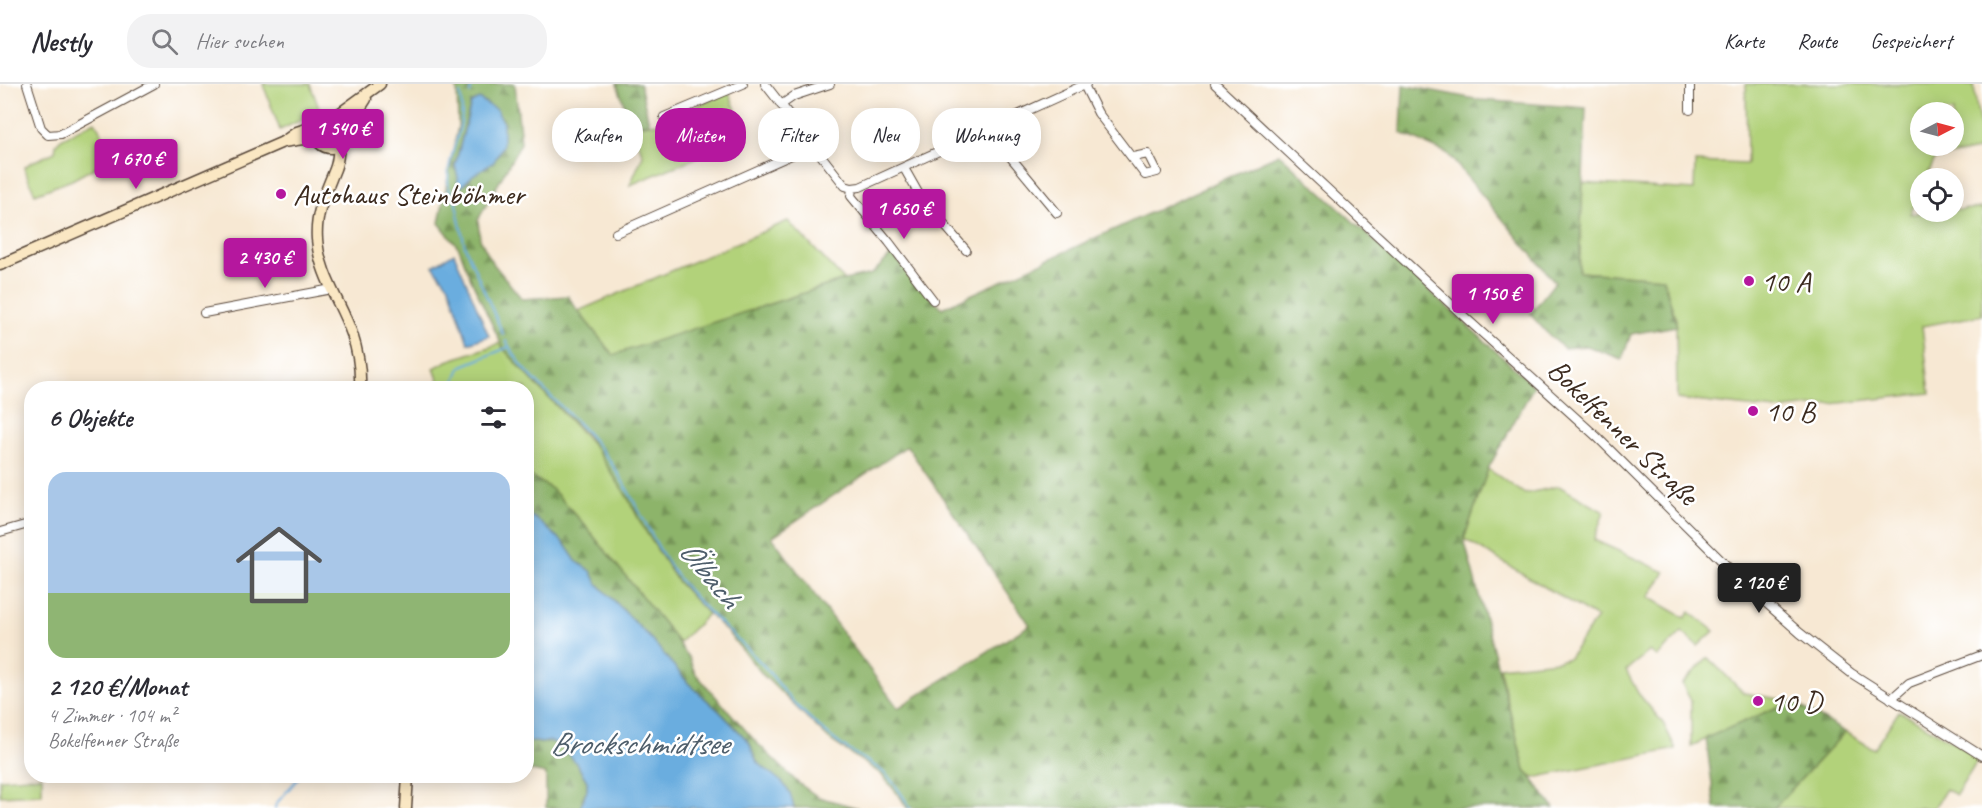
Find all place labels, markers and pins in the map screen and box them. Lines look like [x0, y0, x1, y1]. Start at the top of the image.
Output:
pin: 1 540 € [288, 109, 398, 160]
pin: 1 670 € [81, 139, 191, 190]
place label: Autohaus Steinböhmer [293, 175, 527, 213]
marker: Autohaus Steinböhmer [274, 187, 288, 201]
pin: 1 650 € [849, 189, 959, 240]
pin: 2 430 € [210, 238, 320, 289]
place label: 10 A [1761, 262, 1812, 300]
pin: 1 150 € [1438, 274, 1548, 325]
marker: 10 A [1742, 274, 1756, 288]
place label: 10 B [1765, 392, 1817, 430]
marker: 10 B [1746, 404, 1760, 418]
pin: 2 120 € [1704, 563, 1814, 614]
place label: 10 D [1770, 682, 1824, 720]
marker: 10 D [1751, 694, 1765, 708]

